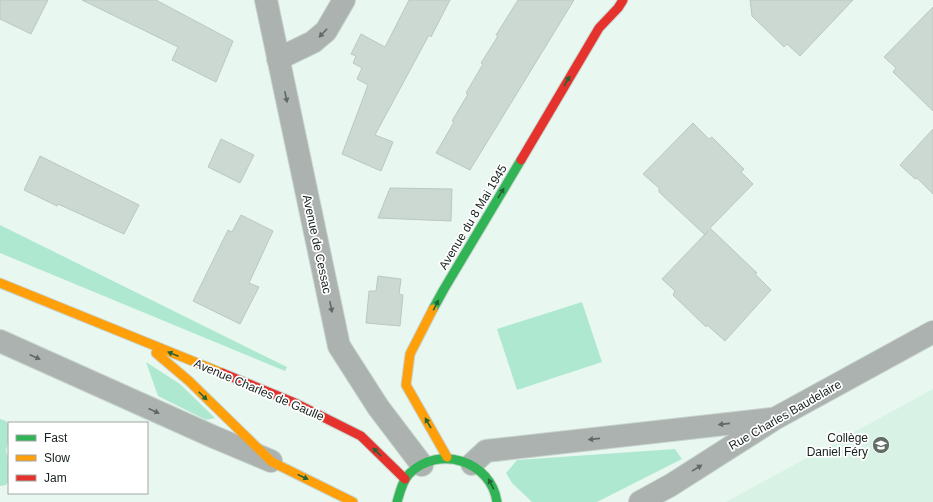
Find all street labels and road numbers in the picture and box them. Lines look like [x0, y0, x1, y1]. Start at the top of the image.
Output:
street label: Avenue du 8 Mai 1945 [436, 162, 510, 272]
street label: Avenue de Cessac [300, 193, 334, 295]
street label: Avenue Charles de Gaulle [192, 356, 326, 424]
street label: Rue Charles Baudelaire [726, 377, 844, 453]

